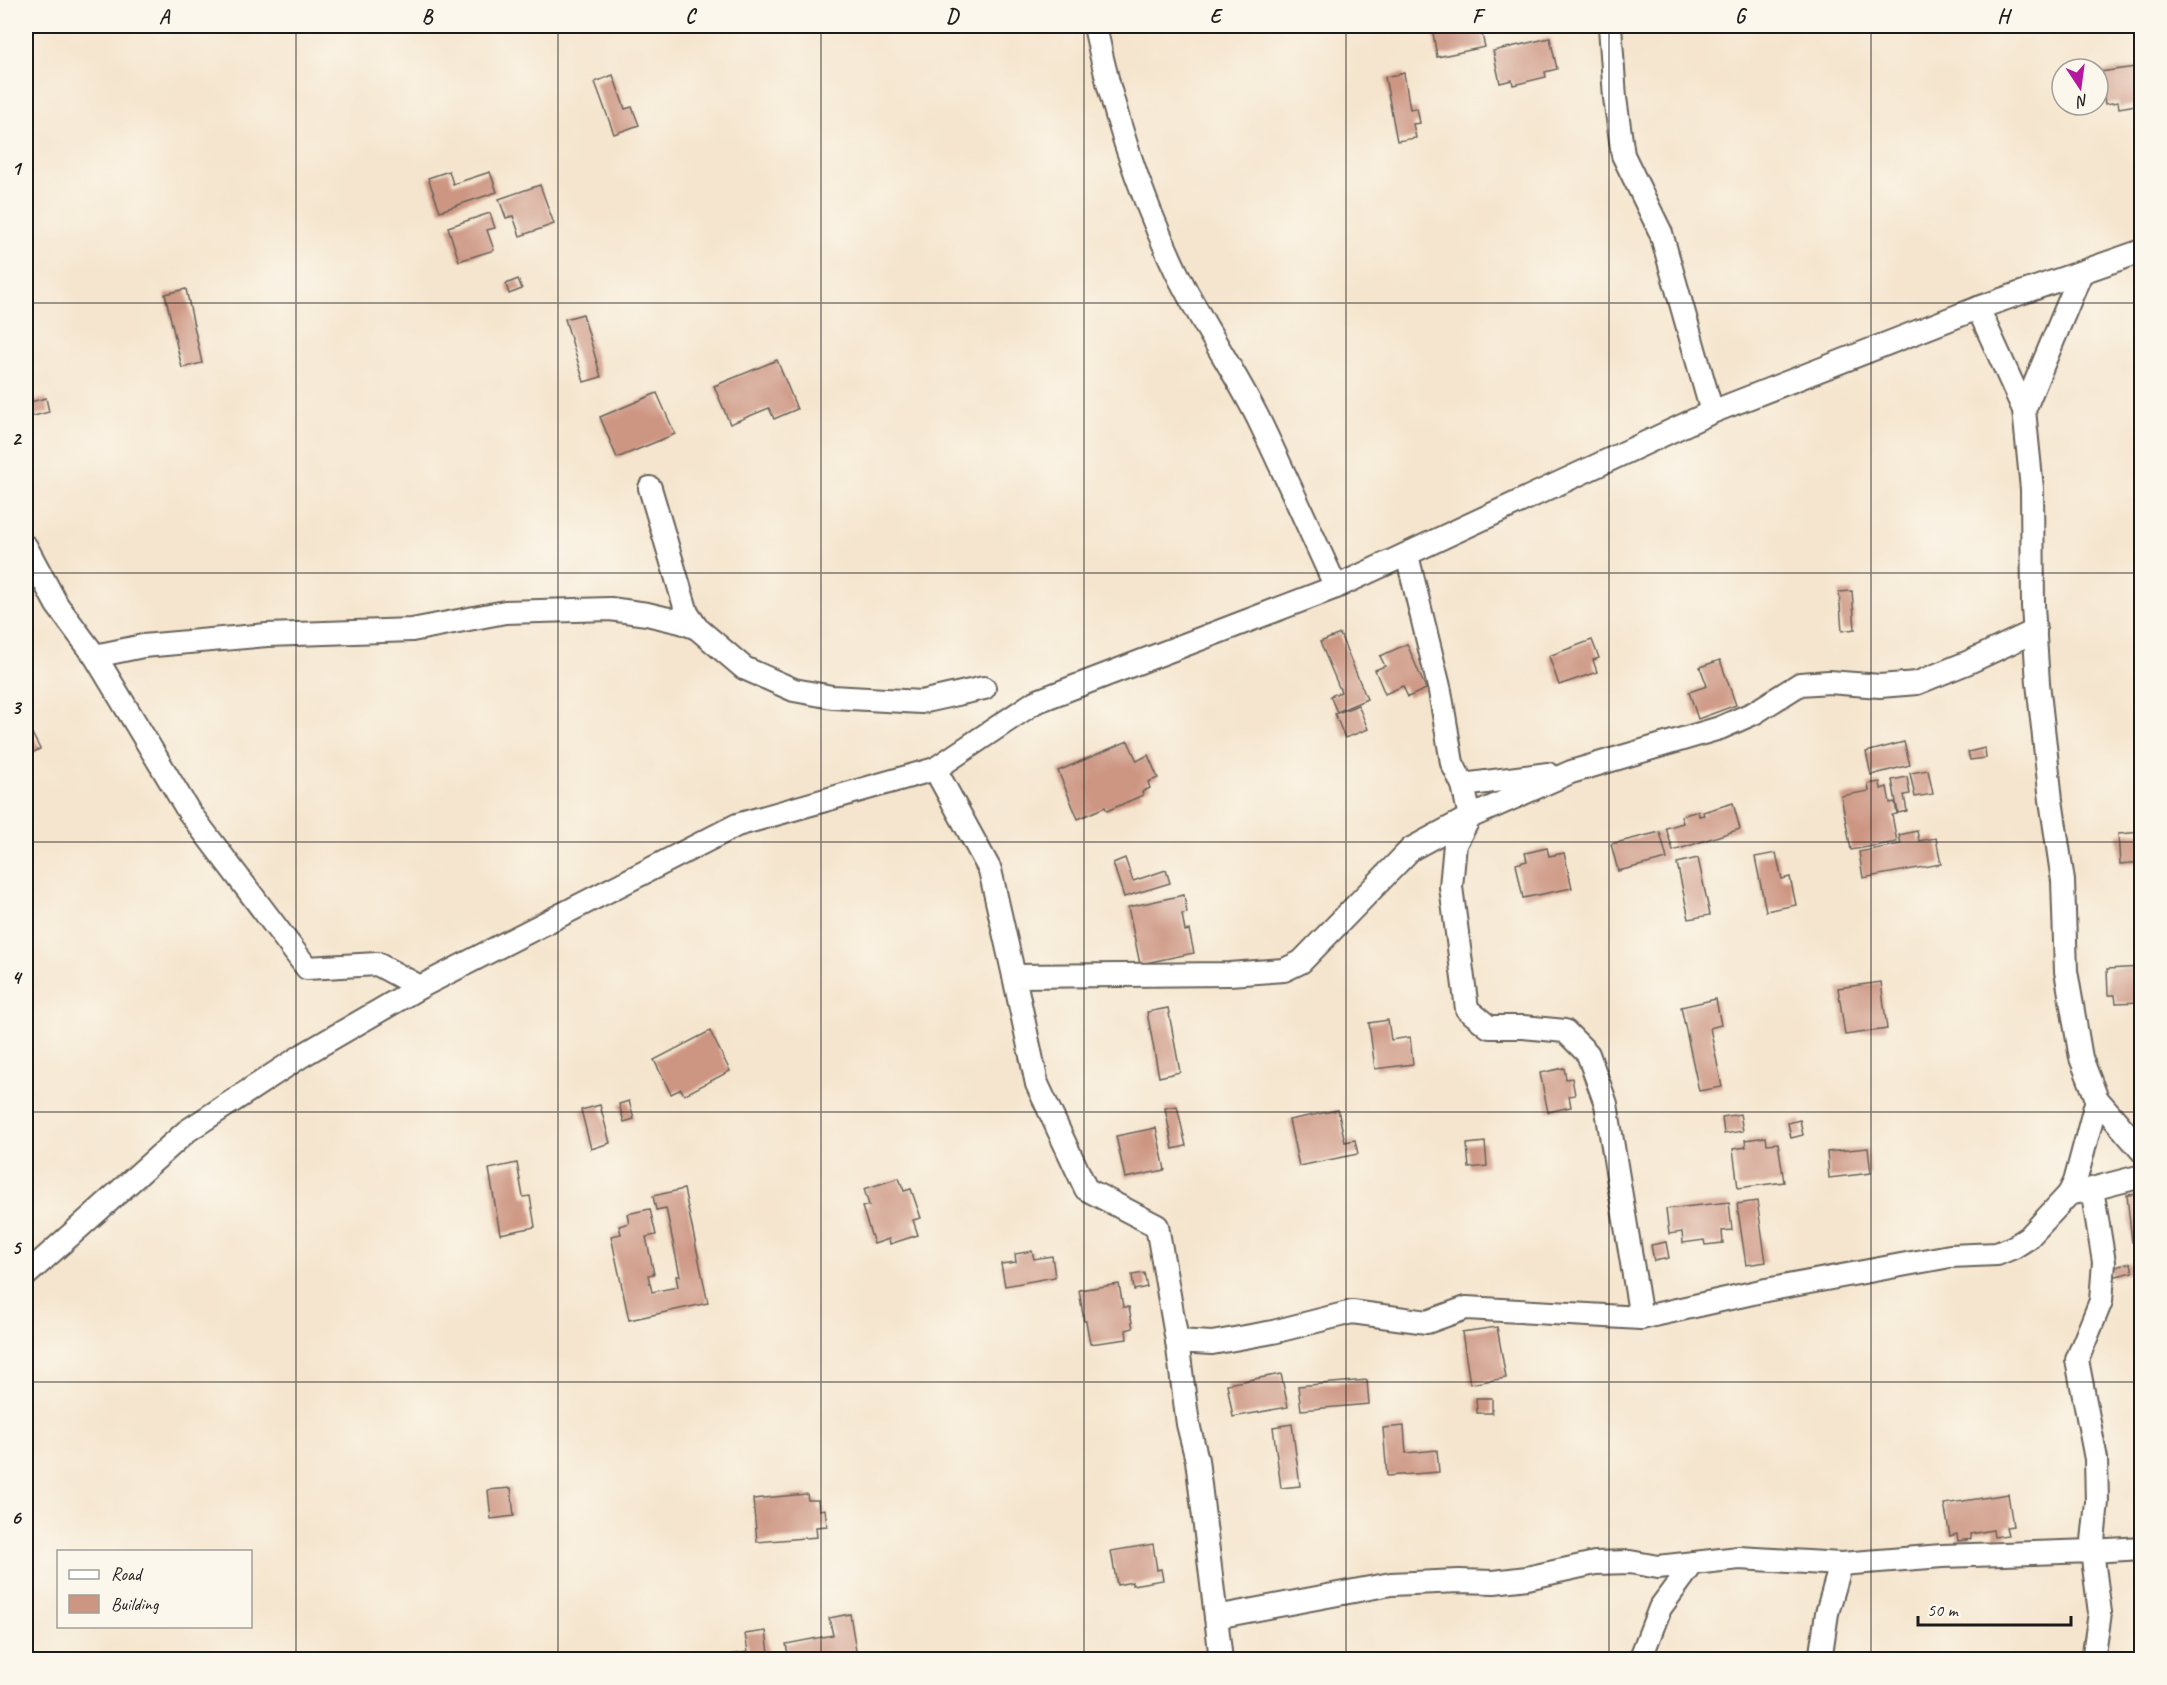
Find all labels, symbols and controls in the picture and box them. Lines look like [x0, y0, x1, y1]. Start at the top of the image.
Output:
text: A [159, 4, 171, 29]
text: B [422, 4, 434, 29]
text: C [685, 4, 697, 29]
text: D [946, 4, 960, 29]
text: E [1210, 4, 1224, 29]
text: F [1472, 4, 1486, 29]
text: G [1735, 4, 1748, 29]
text: H [1997, 4, 2012, 29]
north arrow [2050, 57, 2110, 117]
text: N [2073, 90, 2090, 112]
text: 1 [12, 156, 23, 181]
text: 2 [12, 426, 23, 451]
text: 3 [12, 695, 23, 720]
text: 4 [12, 965, 24, 990]
text: 5 [12, 1235, 23, 1260]
text: 6 [11, 1505, 22, 1530]
legend [57, 1550, 252, 1628]
text: Road [111, 1563, 144, 1585]
scale bar [1918, 1589, 2071, 1627]
text: Building [111, 1593, 160, 1615]
text: 50 m [1927, 1599, 1960, 1621]

